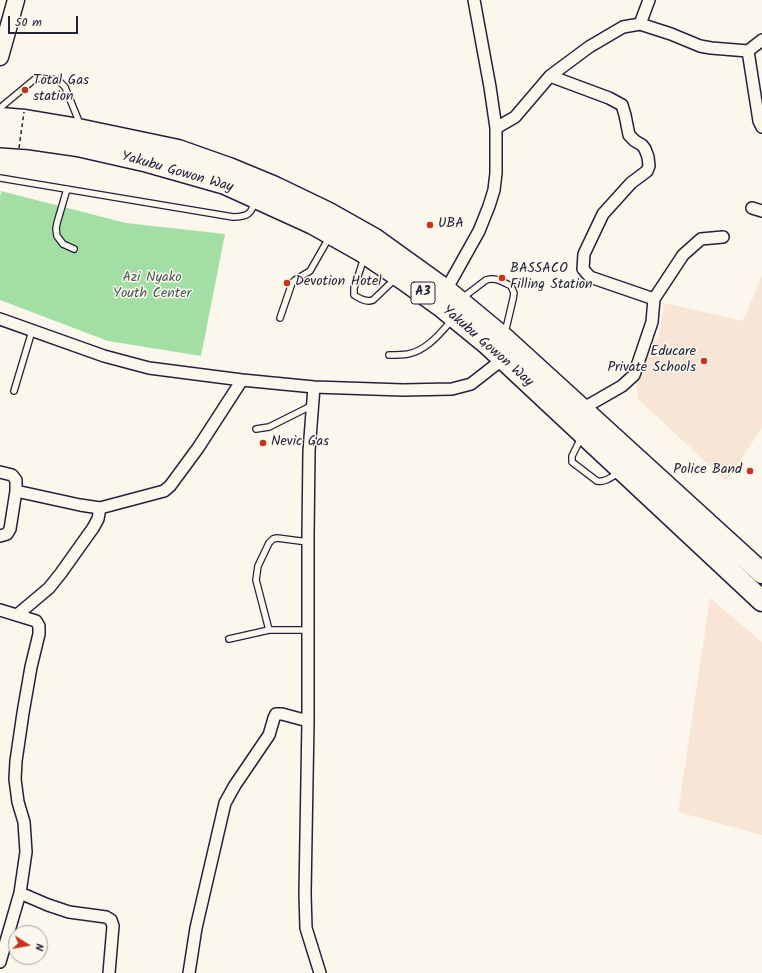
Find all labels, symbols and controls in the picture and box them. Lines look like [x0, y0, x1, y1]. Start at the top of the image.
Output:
scale bar [10, 8, 80, 34]
text: 50 m [15, 13, 42, 32]
place label: Total Gas station [33, 74, 89, 106]
marker: Total Gas station [20, 85, 30, 95]
street label: Yakubu Gowon Way [119, 149, 235, 197]
place label: UBA [438, 217, 464, 233]
marker: UBA [425, 220, 435, 230]
place label: BASSACO Filling Station [510, 262, 593, 294]
park label: Azi Nyako Youth Center [113, 271, 191, 304]
marker: BASSACO Filling Station [497, 273, 507, 283]
place label: Devotion Hotel [295, 275, 382, 291]
marker: Devotion Hotel [282, 278, 292, 288]
road number: A3 [411, 282, 435, 304]
street label: Yakubu Gowon Way [438, 303, 536, 391]
place label: Educare Private Schools [607, 345, 696, 378]
marker: Educare Private Schools [699, 356, 709, 366]
place label: Nevic Gas [271, 435, 329, 451]
marker: Nevic Gas [258, 438, 268, 448]
place label: Police Band [673, 463, 742, 479]
marker: Police Band [745, 466, 755, 476]
north arrow [8, 925, 48, 965]
text: N [29, 942, 48, 952]

